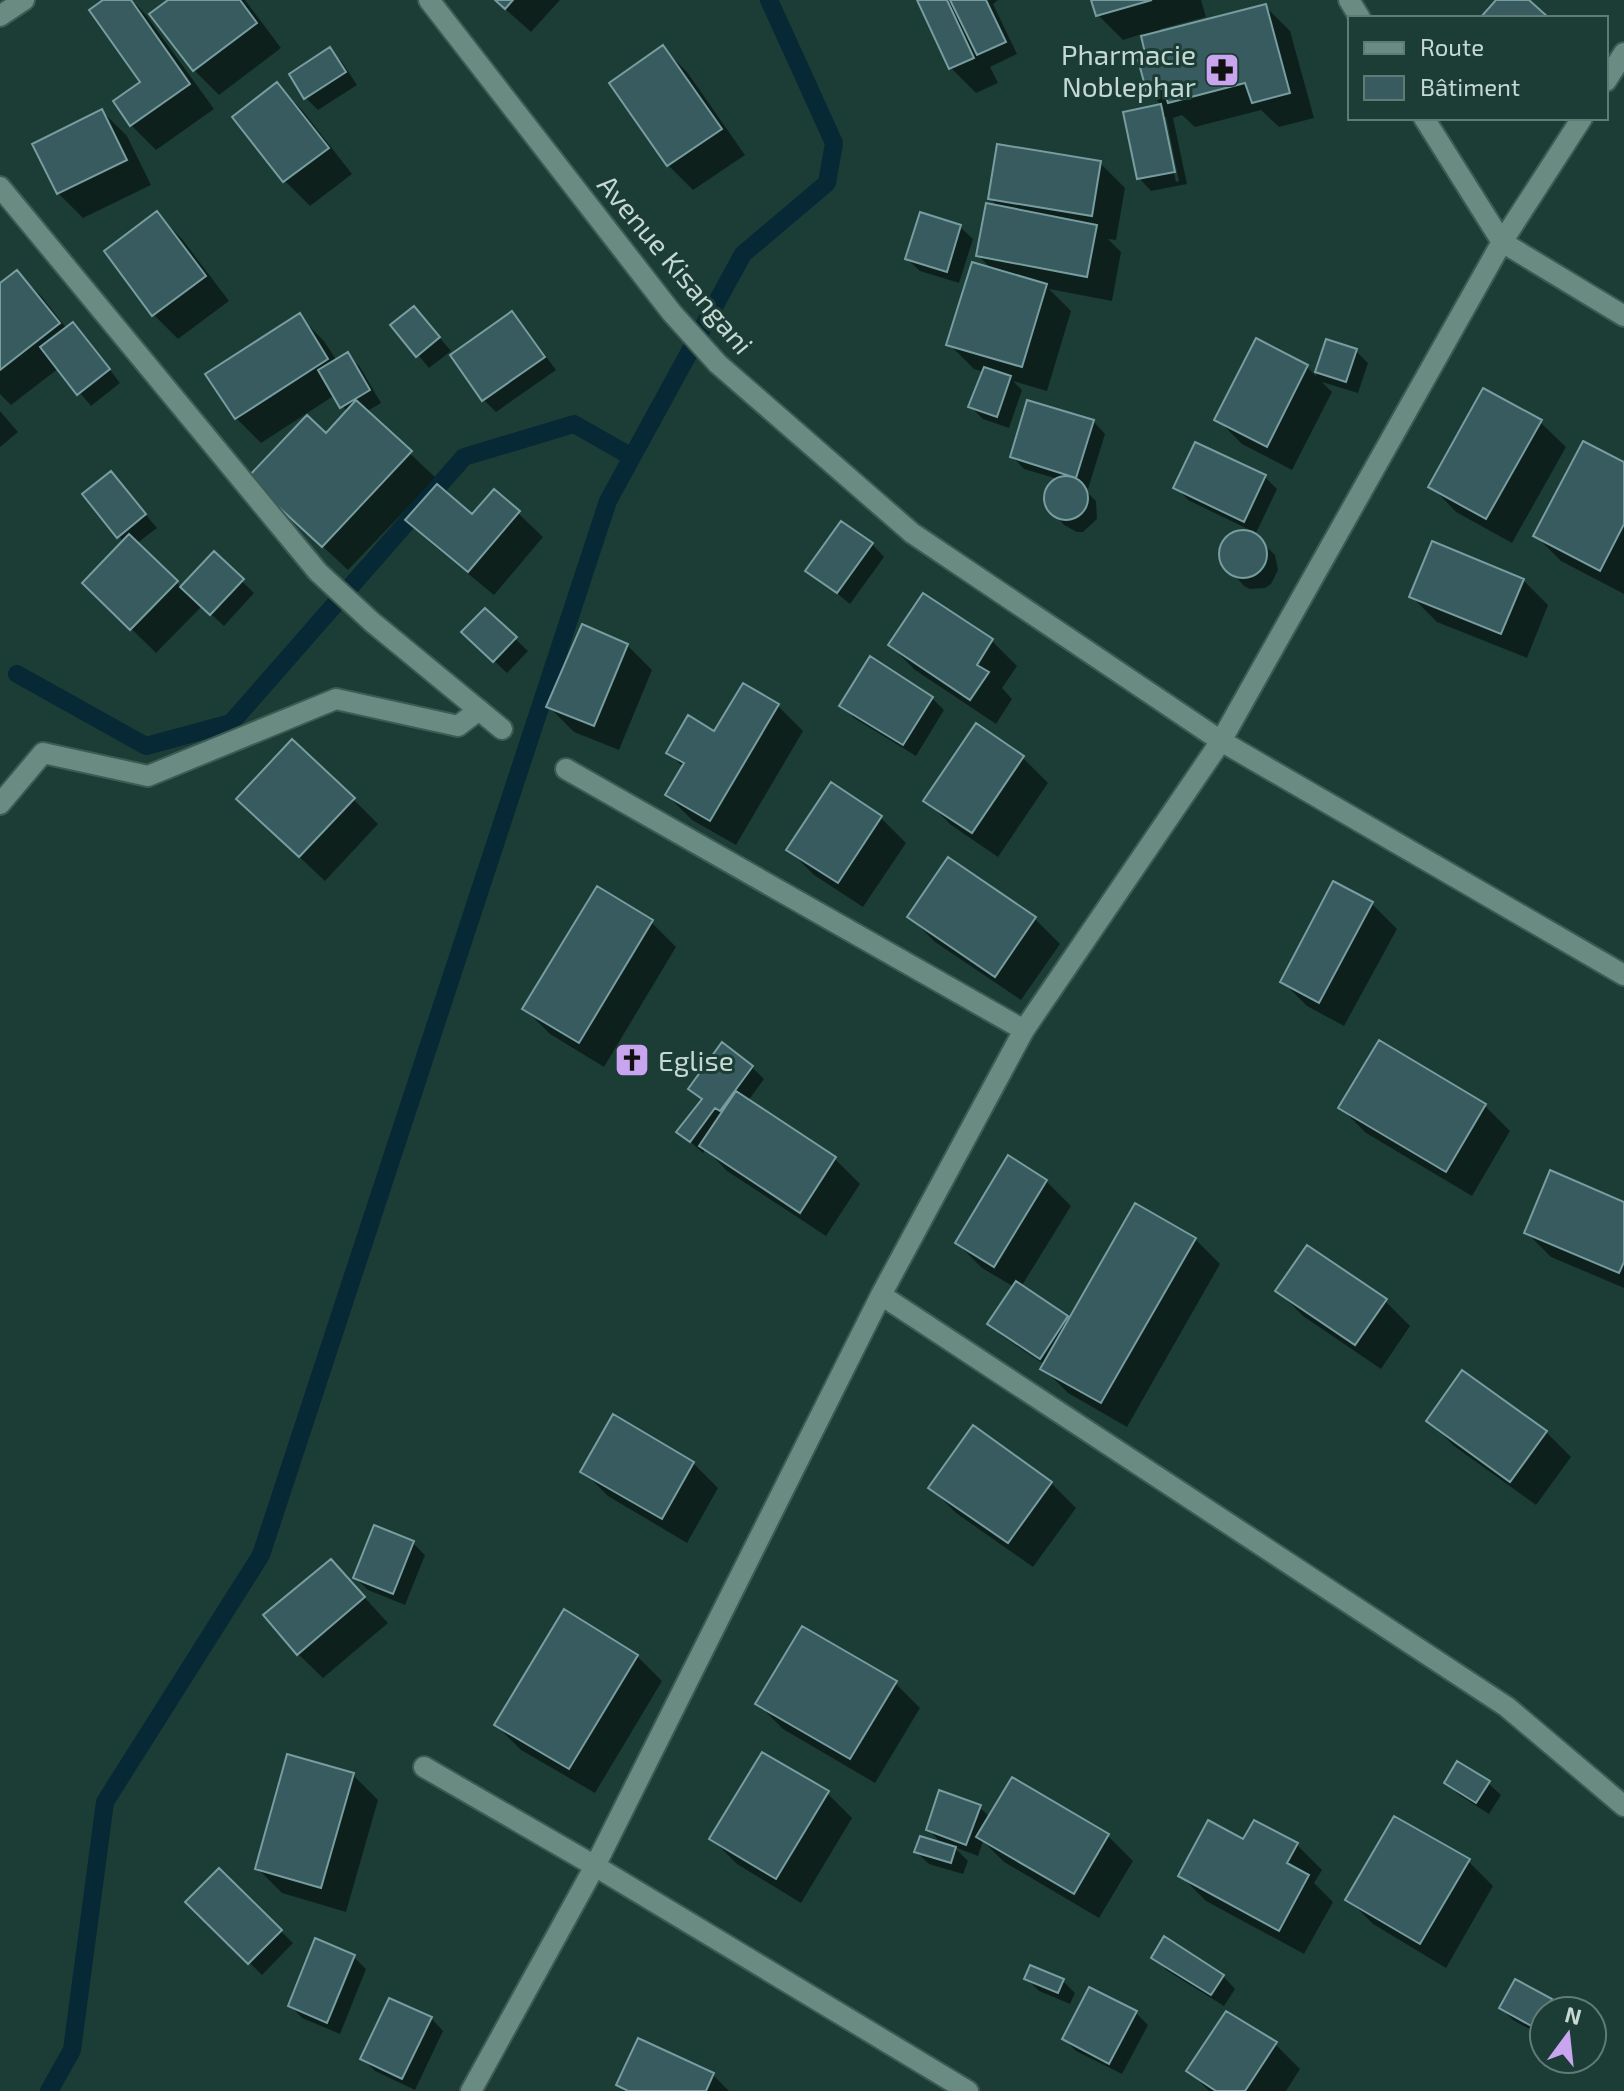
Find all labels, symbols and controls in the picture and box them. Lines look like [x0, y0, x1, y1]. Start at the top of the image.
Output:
legend [1348, 16, 1608, 120]
text: Route [1420, 32, 1484, 61]
place label: Pharmacie Noblephar [1061, 37, 1196, 103]
pharmacy icon: Pharmacie Noblephar [1203, 51, 1241, 89]
text: Bâtiment [1420, 72, 1520, 101]
street label: Avenue Kisangani [591, 167, 761, 361]
church icon: Eglise [613, 1041, 651, 1079]
place label: Eglise [658, 1043, 734, 1077]
north arrow [1528, 1995, 1608, 2075]
text: N [1562, 2000, 1584, 2029]

